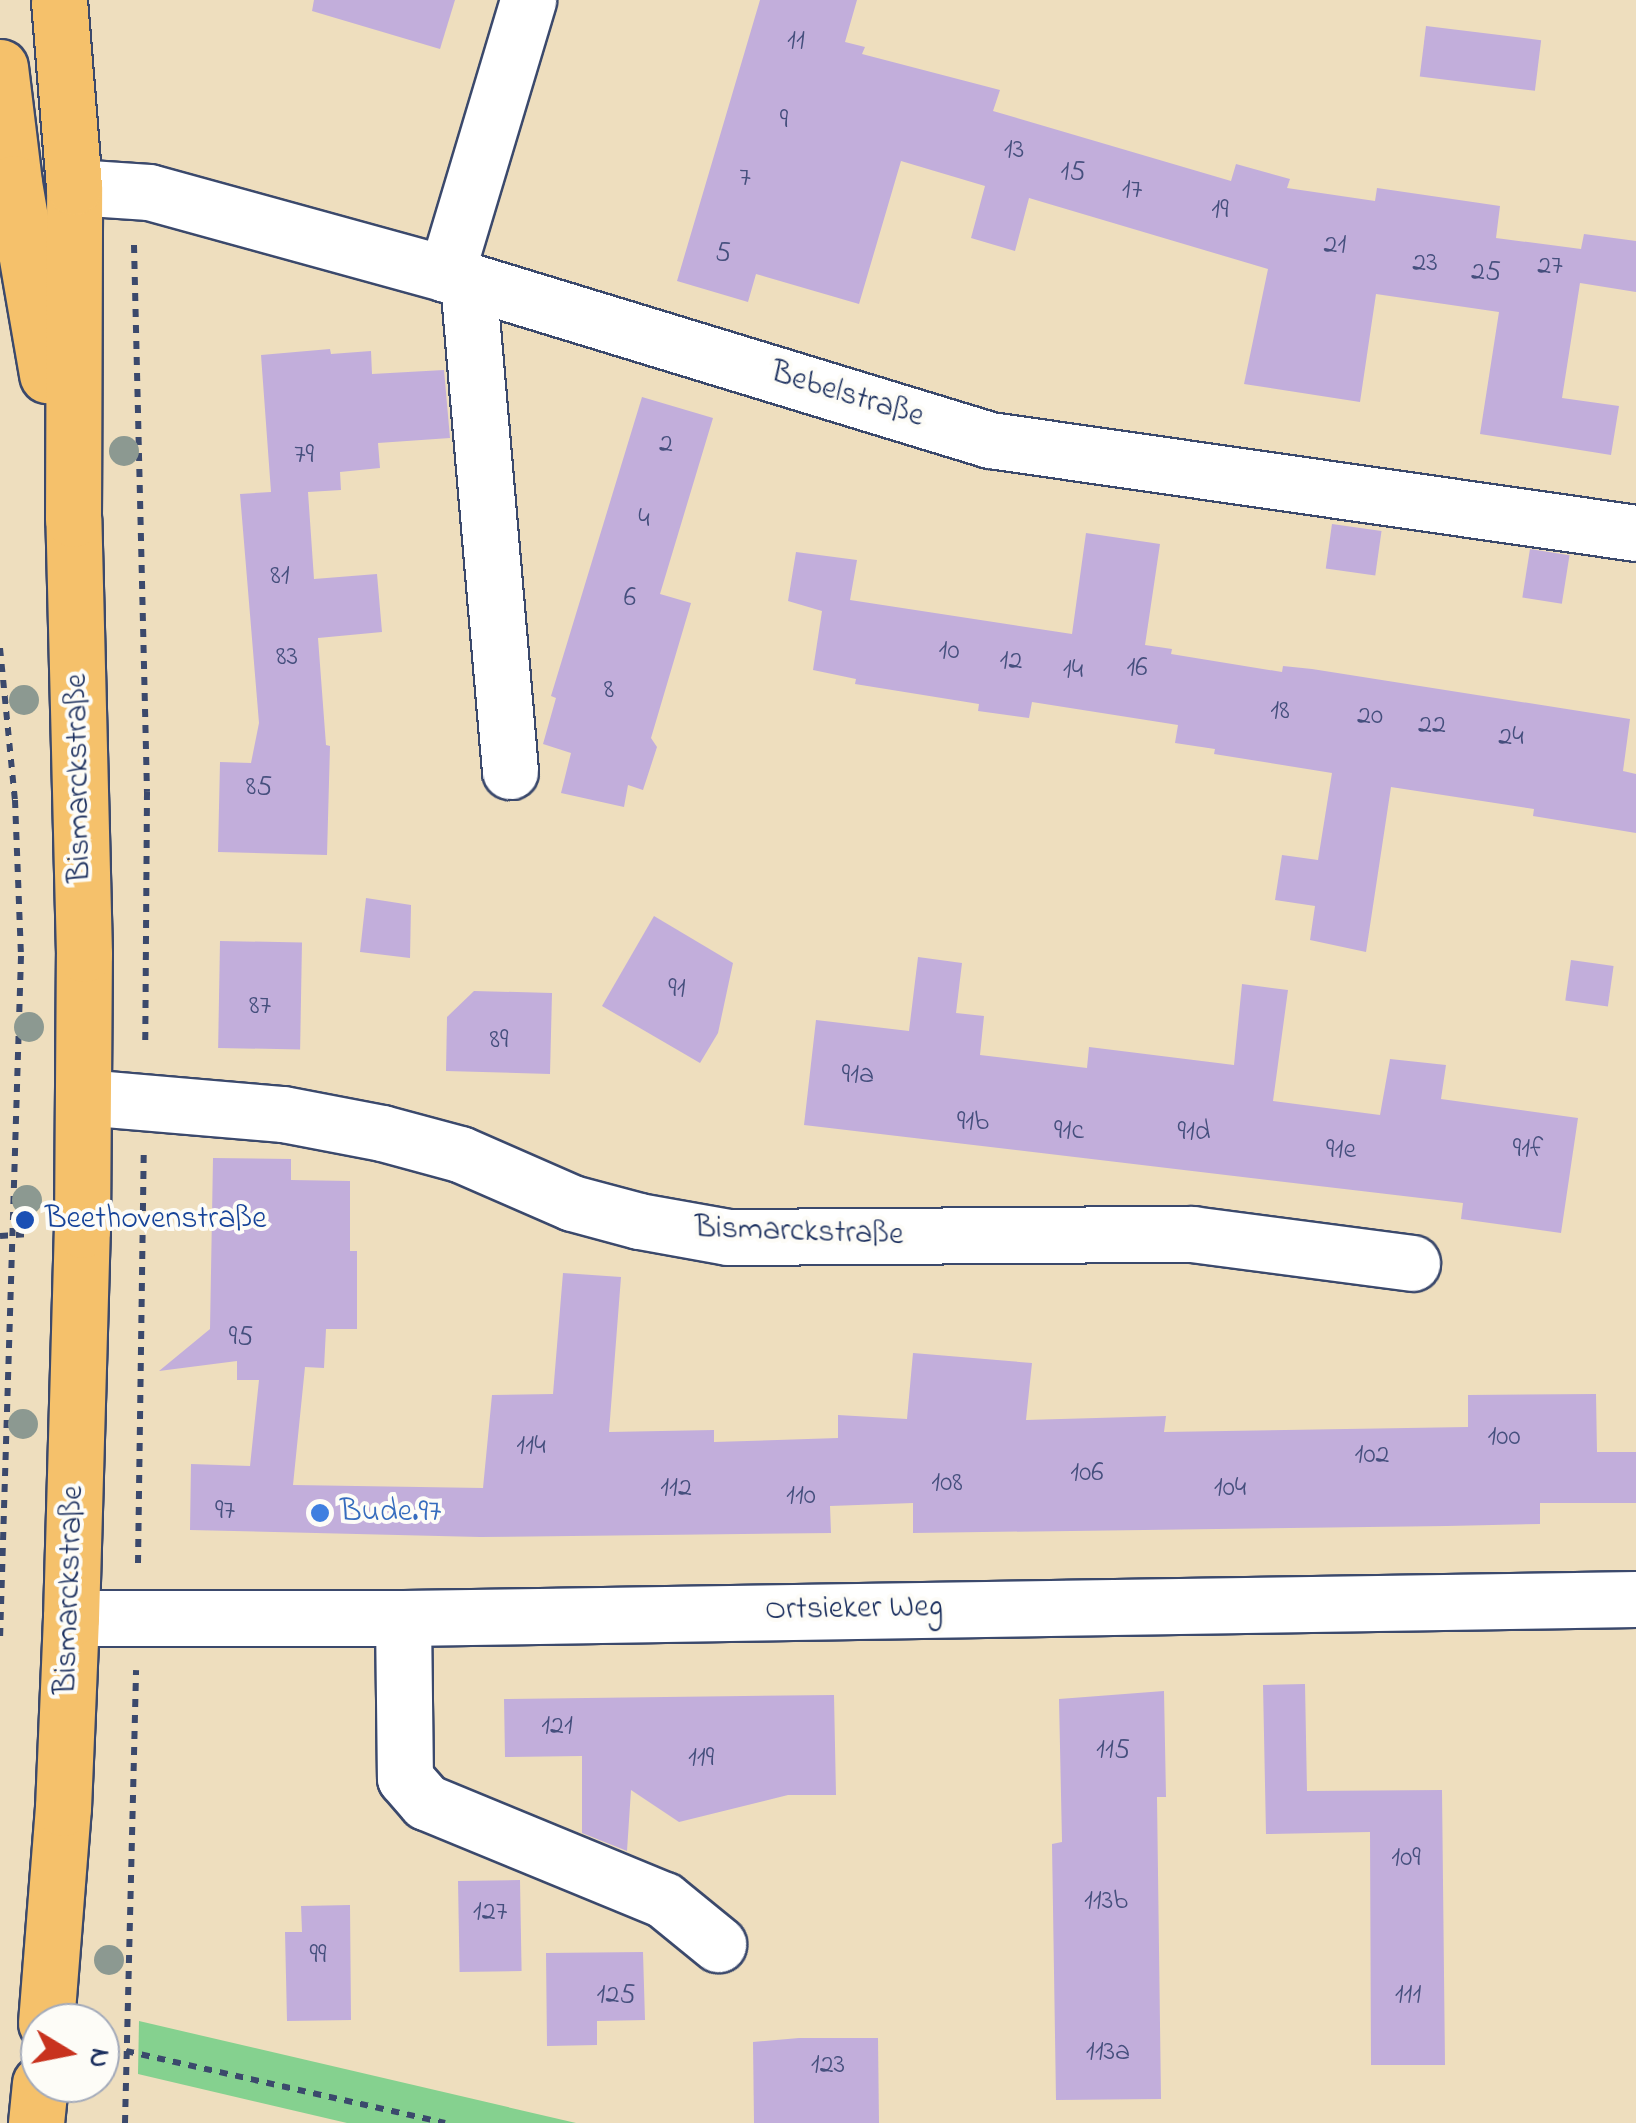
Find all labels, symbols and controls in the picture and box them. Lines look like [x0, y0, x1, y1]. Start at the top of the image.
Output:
house number: 11 [787, 25, 805, 59]
house number: 9 [780, 104, 788, 138]
house number: 13 [1004, 134, 1024, 168]
house number: 15 [1061, 156, 1085, 190]
house number: 7 [739, 162, 751, 196]
house number: 17 [1122, 174, 1142, 208]
house number: 19 [1211, 194, 1229, 228]
house number: 21 [1324, 229, 1346, 263]
house number: 5 [715, 237, 731, 271]
house number: 23 [1412, 247, 1438, 281]
house number: 27 [1537, 250, 1563, 284]
house number: 25 [1471, 256, 1501, 290]
street label: Bebelstraße [766, 355, 928, 437]
house number: 2 [659, 428, 673, 462]
house number: 79 [294, 439, 314, 473]
house number: 4 [638, 503, 650, 537]
house number: 81 [270, 560, 290, 594]
house number: 6 [624, 582, 636, 616]
house number: 10 [939, 635, 959, 669]
house number: 83 [276, 641, 298, 675]
house number: 12 [1000, 645, 1022, 679]
house number: 16 [1126, 652, 1148, 686]
house number: 14 [1063, 654, 1083, 688]
street label: Bismarckstraße [59, 673, 101, 883]
house number: 8 [604, 674, 614, 708]
house number: 18 [1270, 695, 1290, 729]
house number: 20 [1357, 700, 1383, 734]
house number: 22 [1418, 709, 1446, 743]
house number: 24 [1498, 721, 1524, 755]
house number: 85 [246, 771, 272, 805]
house number: 91 [668, 973, 686, 1007]
house number: 87 [249, 990, 271, 1024]
house number: 89 [490, 1024, 508, 1058]
house number: 91a [842, 1059, 874, 1093]
house number: 91b [957, 1106, 989, 1140]
house number: 91c [1054, 1115, 1084, 1149]
house number: 91d [1177, 1116, 1211, 1150]
house number: 91f [1513, 1133, 1543, 1167]
house number: 91e [1326, 1134, 1356, 1168]
place label: Beethovenstraße [45, 1201, 267, 1239]
marker: Beethovenstraße [14, 1209, 36, 1231]
street label: Bismarckstraße [694, 1210, 904, 1256]
house number: 95 [229, 1321, 253, 1355]
house number: 100 [1487, 1421, 1521, 1455]
house number: 114 [516, 1430, 546, 1464]
house number: 102 [1355, 1439, 1389, 1473]
house number: 106 [1070, 1457, 1104, 1491]
house number: 108 [931, 1467, 963, 1501]
house number: 112 [660, 1472, 692, 1506]
house number: 104 [1214, 1472, 1246, 1506]
house number: 110 [786, 1480, 816, 1514]
street label: Bismarckstraße [48, 1485, 94, 1695]
place label: Bude.97 [340, 1494, 441, 1532]
house number: 97 [215, 1495, 235, 1529]
marker: Bude.97 [309, 1502, 331, 1524]
street label: Ortsieker Weg [765, 1589, 943, 1631]
house number: 121 [541, 1710, 573, 1744]
house number: 115 [1096, 1734, 1130, 1768]
house number: 119 [688, 1742, 714, 1776]
house number: 109 [1391, 1842, 1421, 1876]
house number: 113b [1084, 1885, 1128, 1919]
house number: 127 [473, 1896, 507, 1930]
house number: 99 [310, 1939, 326, 1973]
house number: 125 [597, 1979, 635, 2013]
house number: 111 [1395, 1979, 1421, 2013]
north arrow [20, 2003, 120, 2103]
house number: 113a [1086, 2036, 1130, 2070]
text: N [76, 2045, 120, 2071]
house number: 123 [811, 2049, 845, 2083]

